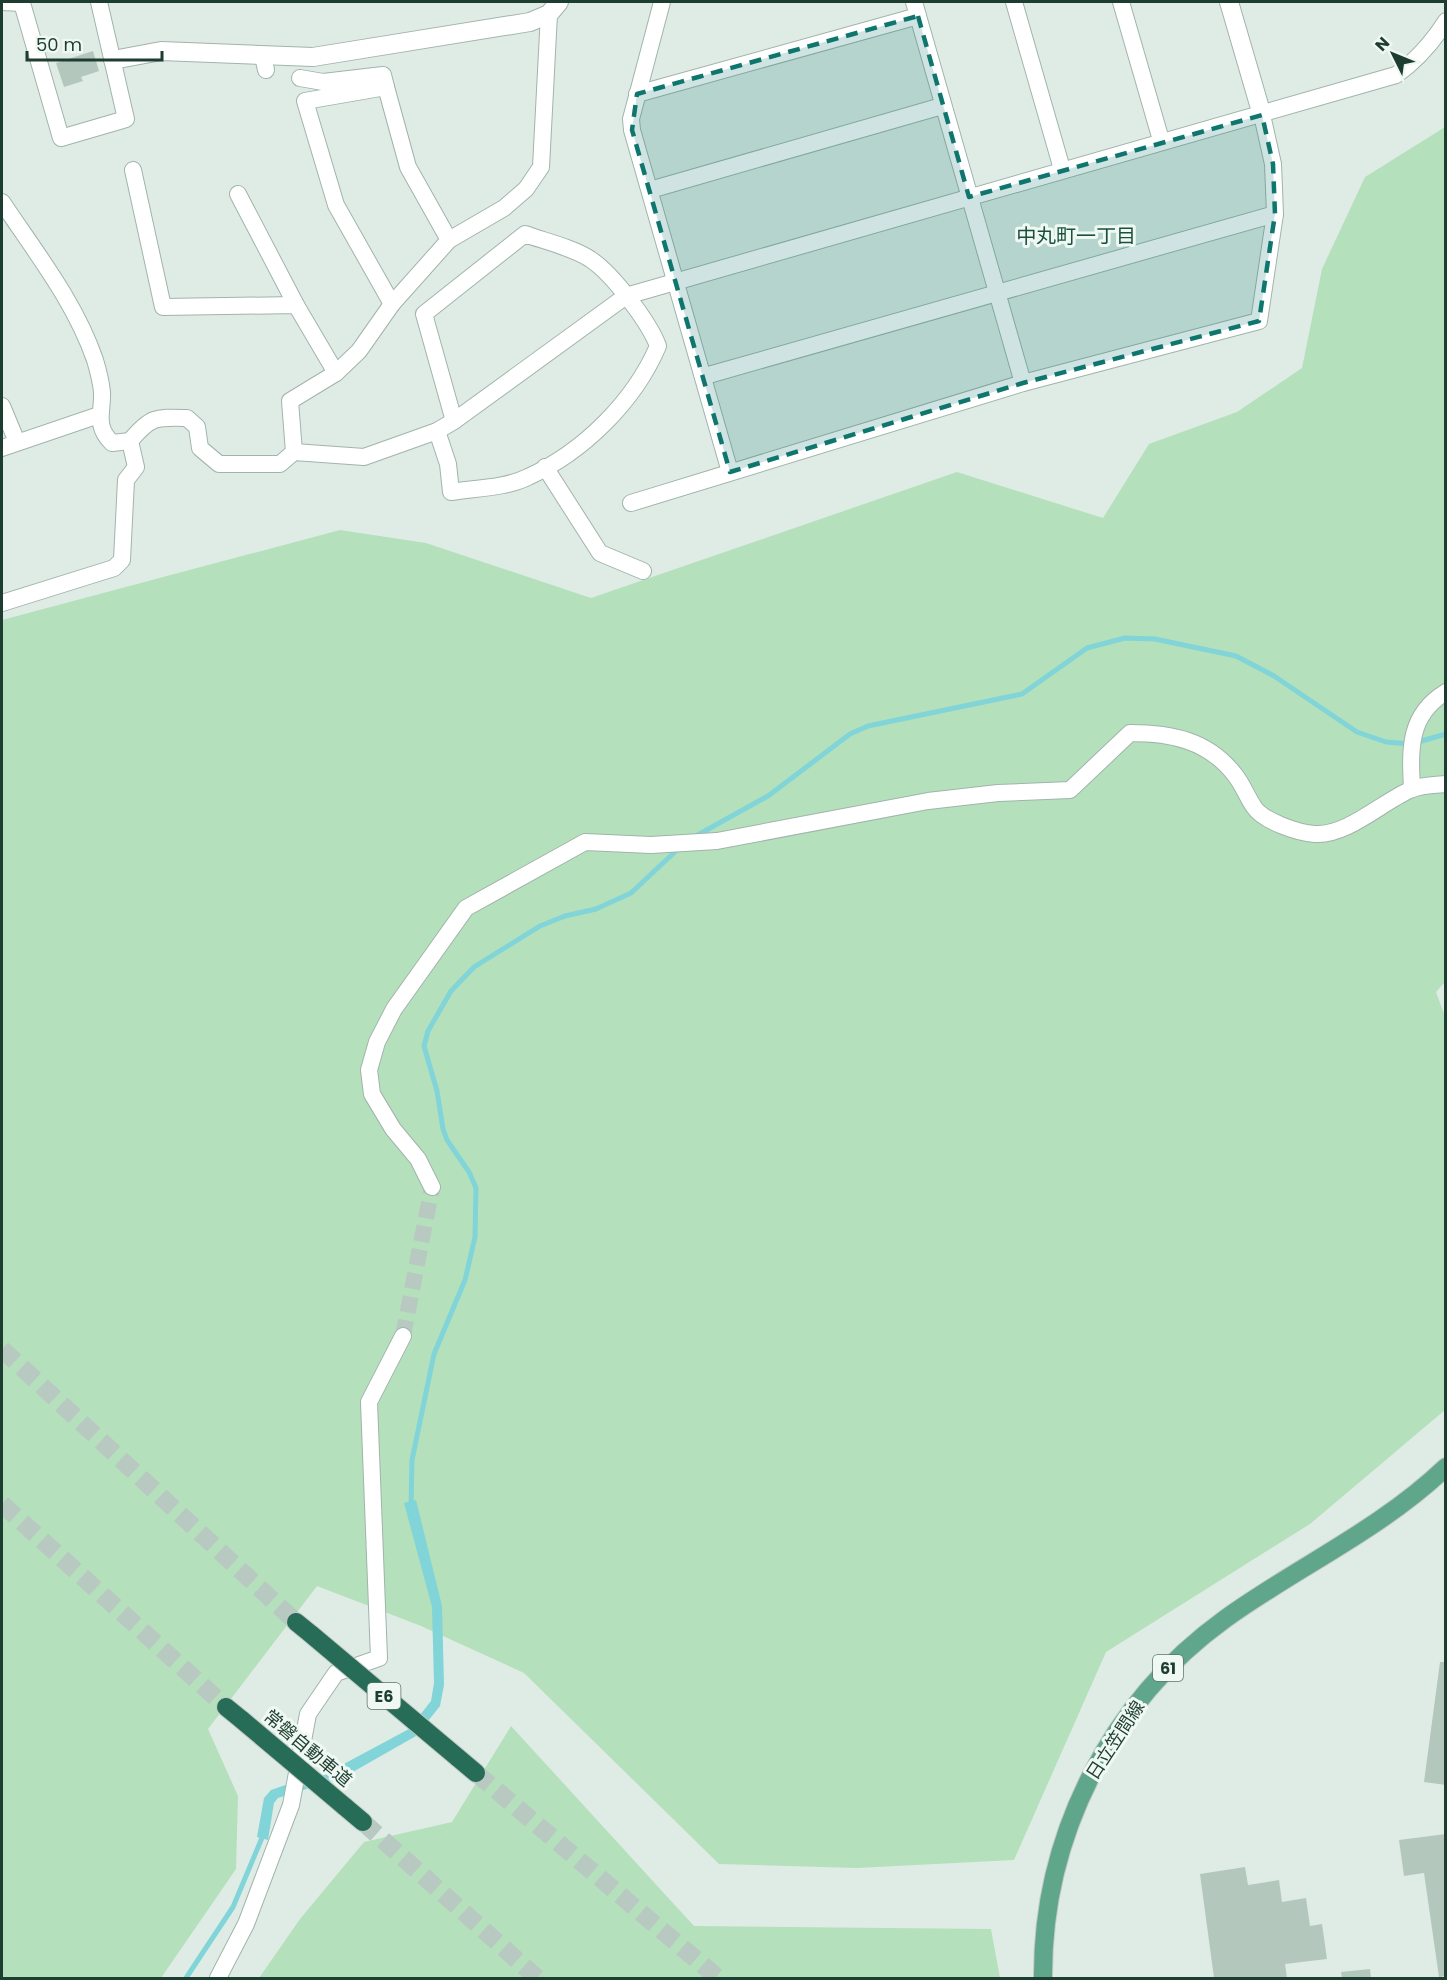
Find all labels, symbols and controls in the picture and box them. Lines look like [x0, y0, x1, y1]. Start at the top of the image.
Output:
scale bar [27, 24, 162, 62]
north arrow [1363, 24, 1423, 84]
text: 50 m [36, 32, 82, 57]
text: N [1370, 32, 1395, 56]
district label: 中丸町一丁目 [1016, 222, 1136, 250]
road number: 61 [1153, 1655, 1183, 1681]
road number: E6 [368, 1683, 400, 1709]
street label: 日立笠間線 [1080, 1695, 1150, 1785]
street label: 常磐自動車道 [259, 1704, 357, 1792]

